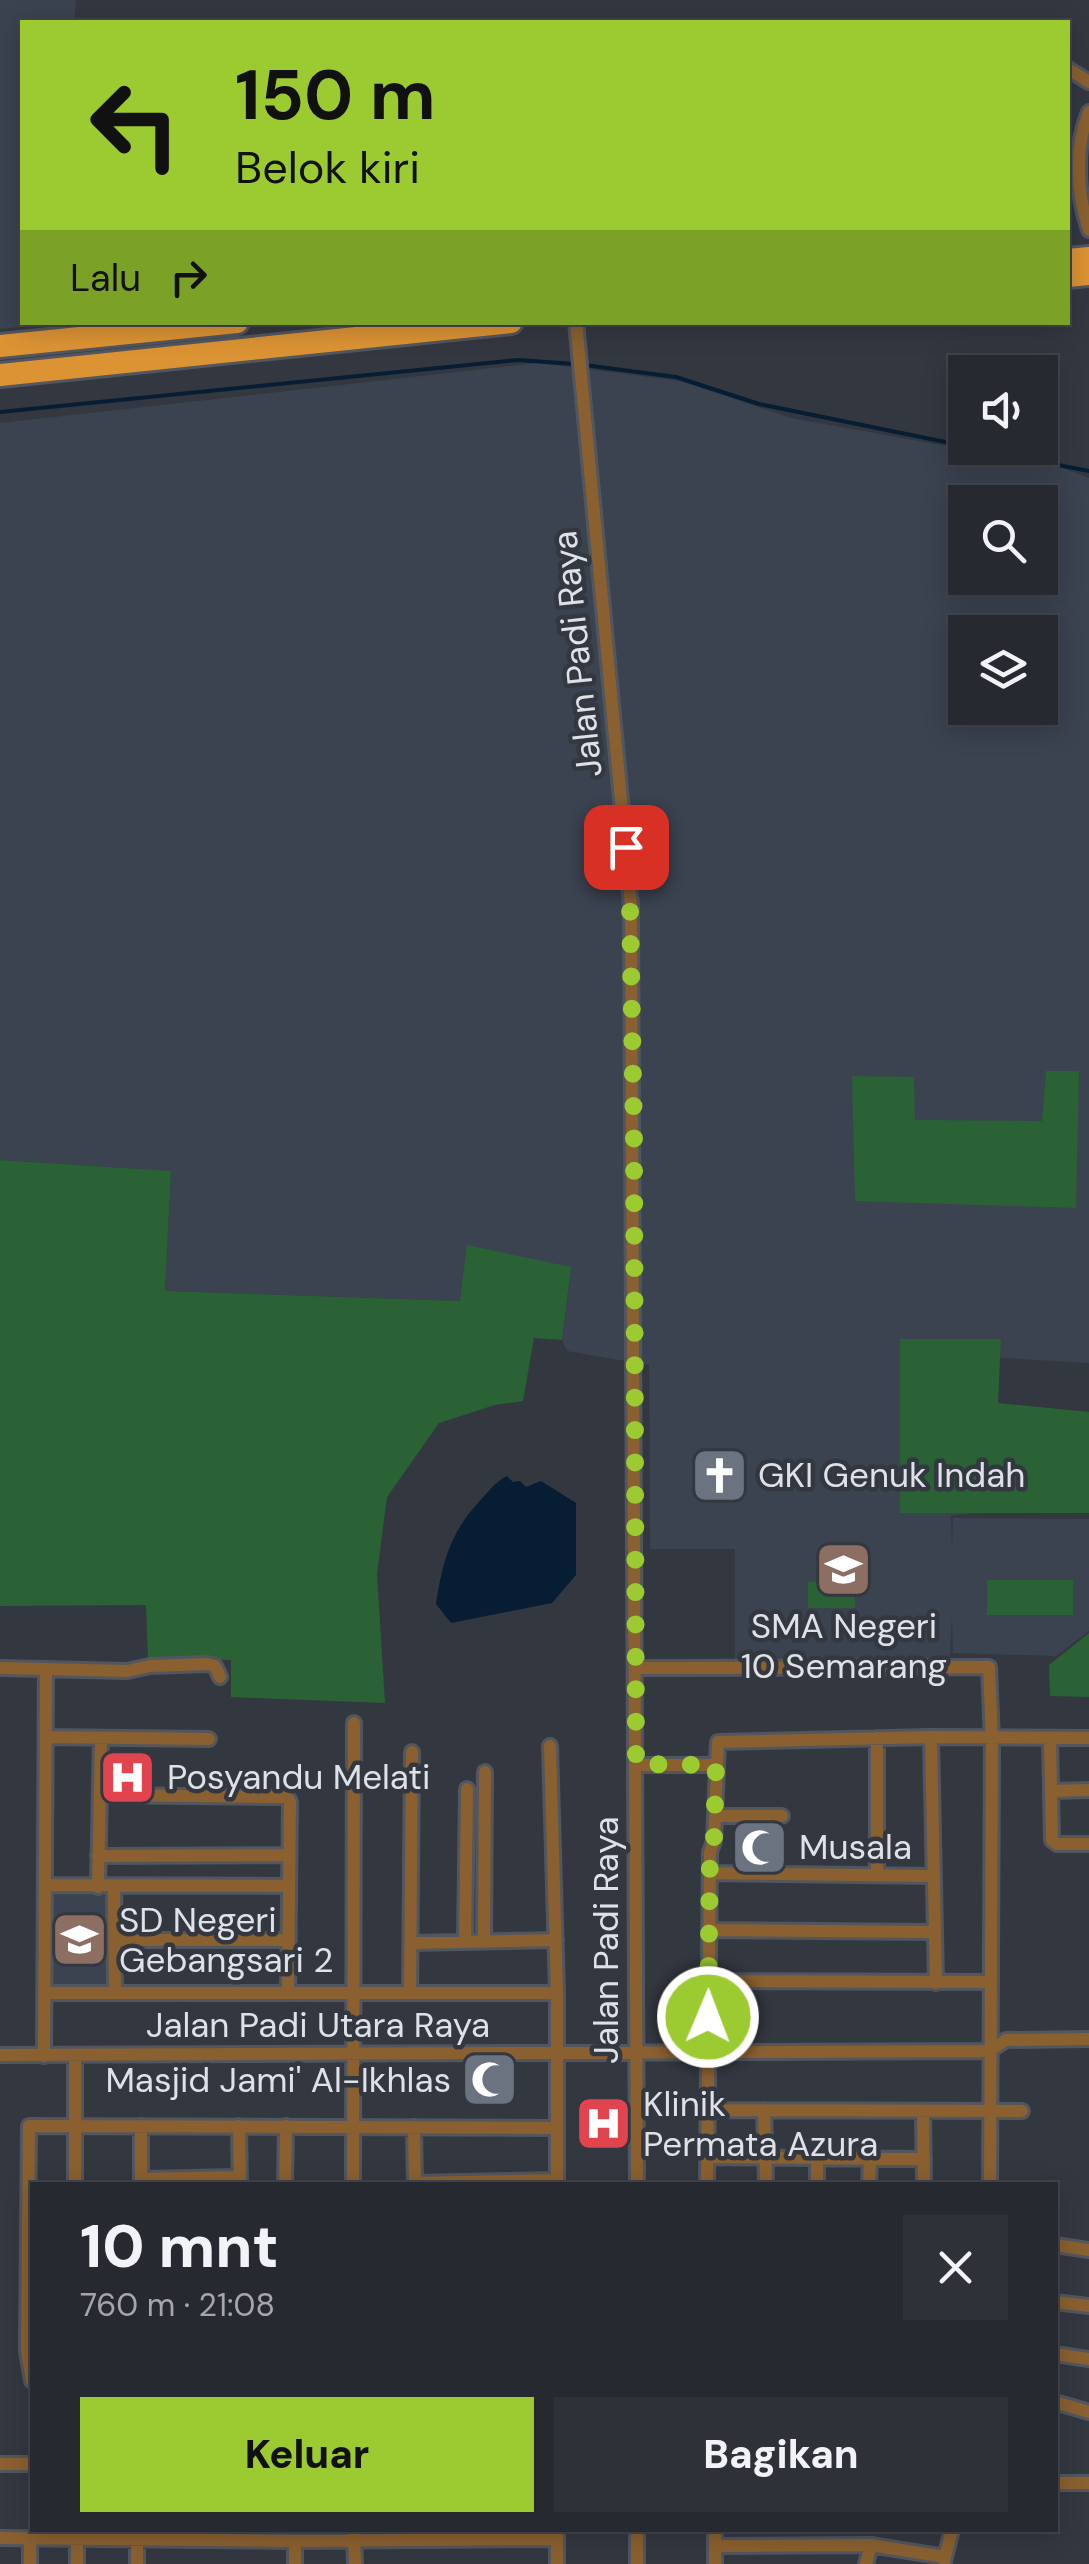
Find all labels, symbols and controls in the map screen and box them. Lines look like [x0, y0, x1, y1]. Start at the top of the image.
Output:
text: 150 m [235, 50, 436, 141]
icon: left [70, 60, 200, 190]
text: Belok kiri [235, 138, 420, 197]
icon: right [161, 250, 216, 305]
text: Lalu [70, 253, 141, 303]
map controls [948, 355, 1058, 725]
button: sound [948, 355, 1058, 465]
button: search [948, 485, 1058, 595]
street label: Jalan Padi Raya [541, 529, 613, 779]
button: layers [948, 615, 1058, 725]
pin [584, 805, 669, 890]
icon: arrive [599, 820, 654, 875]
church icon: GKI Genuk Indah [689, 1445, 749, 1505]
place label: GKI Genuk Indah [758, 1452, 1025, 1498]
school or university icon: SMA Negeri 10 Semarang [814, 1540, 874, 1600]
place label: SMA Negeri 10 Semarang [741, 1603, 947, 1689]
hospital icon: Posyandu Melati [98, 1747, 158, 1807]
place label: Posyandu Melati [167, 1754, 430, 1800]
street label: Jalan Padi Raya [583, 1816, 629, 2064]
mosque icon: Musala [730, 1817, 790, 1877]
place label: Musala [799, 1824, 912, 1870]
place label: SD Negeri Gebangsari 2 [119, 1897, 333, 1983]
school or university icon: SD Negeri Gebangsari 2 [50, 1910, 110, 1970]
position arrow [656, 1965, 760, 2069]
street label: Jalan Padi Utara Raya [146, 2002, 490, 2048]
mosque icon: Masjid Jami' Al-Ikhlas [460, 2050, 520, 2110]
place label: Masjid Jami' Al-Ikhlas [105, 2057, 451, 2103]
place label: Klinik Permata Azura [643, 2081, 878, 2167]
hospital icon: Klinik Permata Azura [574, 2094, 634, 2154]
text: 10 mnt [80, 2207, 279, 2286]
button: close [903, 2215, 1008, 2320]
text: 760 m · 21:08 [80, 2284, 275, 2326]
button: Keluar [80, 2397, 534, 2512]
button: Bagikan [554, 2397, 1008, 2512]

